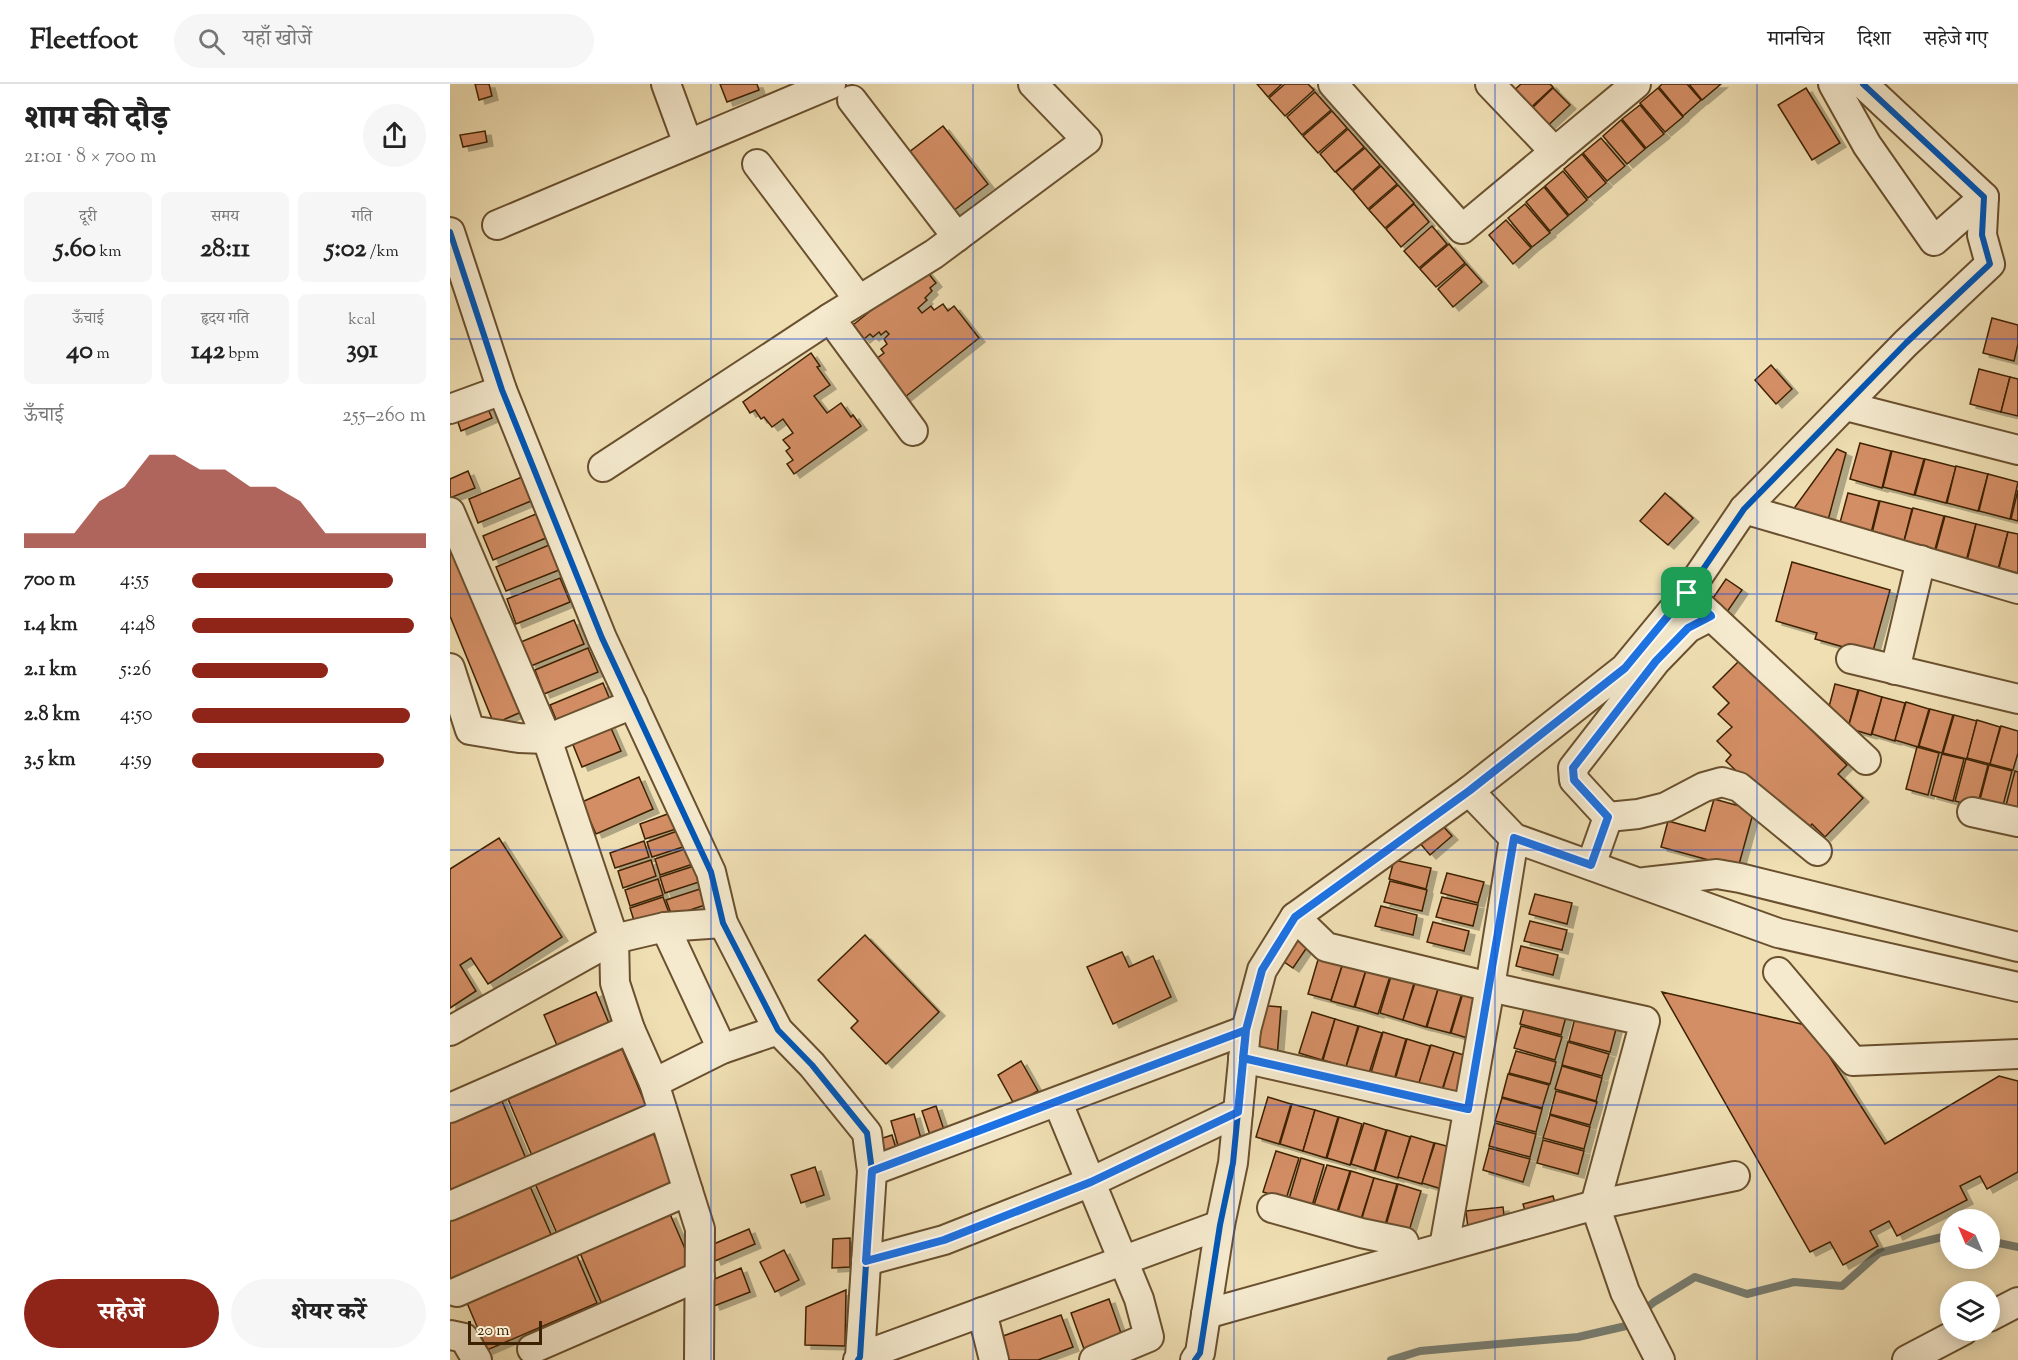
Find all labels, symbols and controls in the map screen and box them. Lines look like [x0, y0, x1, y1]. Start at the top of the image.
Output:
search box [174, 14, 594, 68]
text: Fleetfoot [30, 21, 138, 61]
text: यहाँ खोजें [243, 24, 312, 56]
icon: search [195, 25, 228, 58]
text: मानचित्र [1767, 25, 1824, 55]
text: दिशा [1857, 25, 1891, 55]
text: सहेजे गए [1924, 25, 1988, 55]
text: शाम की दौड़ [24, 96, 168, 144]
button: share [363, 104, 426, 167]
text: 21:01 · 8 × 700 m [24, 143, 157, 172]
text: दूरी [79, 206, 97, 229]
text: समय [211, 206, 239, 229]
text: गति [352, 206, 372, 229]
text: 5.60 [55, 231, 96, 268]
text: 28:11 [200, 231, 250, 268]
text: 5:02 [325, 231, 366, 268]
text: km [96, 241, 121, 264]
text: /km [366, 241, 399, 264]
text: ऊँचाई [72, 308, 104, 331]
text: हृदय गति [201, 308, 249, 331]
text: kcal [348, 309, 376, 332]
text: 391 [346, 332, 378, 369]
text: 40 [66, 333, 93, 370]
text: 142 [191, 333, 225, 370]
text: m [93, 343, 110, 366]
text: bpm [225, 343, 259, 366]
text: ऊँचाई [24, 402, 63, 431]
text: 255–260 m [342, 402, 426, 431]
text: 700 m [24, 566, 76, 595]
text: 4:55 [120, 566, 149, 595]
pin [1661, 567, 1712, 618]
icon: arrive [1670, 576, 1703, 609]
text: 1.4 km [24, 611, 78, 640]
text: 4:48 [120, 611, 155, 640]
text: 2.1 km [24, 656, 77, 685]
text: 5:26 [120, 656, 151, 685]
text: 2.8 km [24, 701, 80, 730]
text: 4:50 [120, 701, 153, 730]
text: 3.5 km [24, 746, 76, 775]
text: 4:59 [120, 746, 152, 775]
north arrow [1940, 1209, 2000, 1269]
map controls [1940, 1209, 2000, 1341]
button: सहेजें [24, 1279, 219, 1348]
button: शेयर करें [231, 1279, 426, 1348]
button: layers [1940, 1281, 2000, 1341]
scale bar [468, 1318, 542, 1346]
text: 20 m [477, 1320, 510, 1343]

